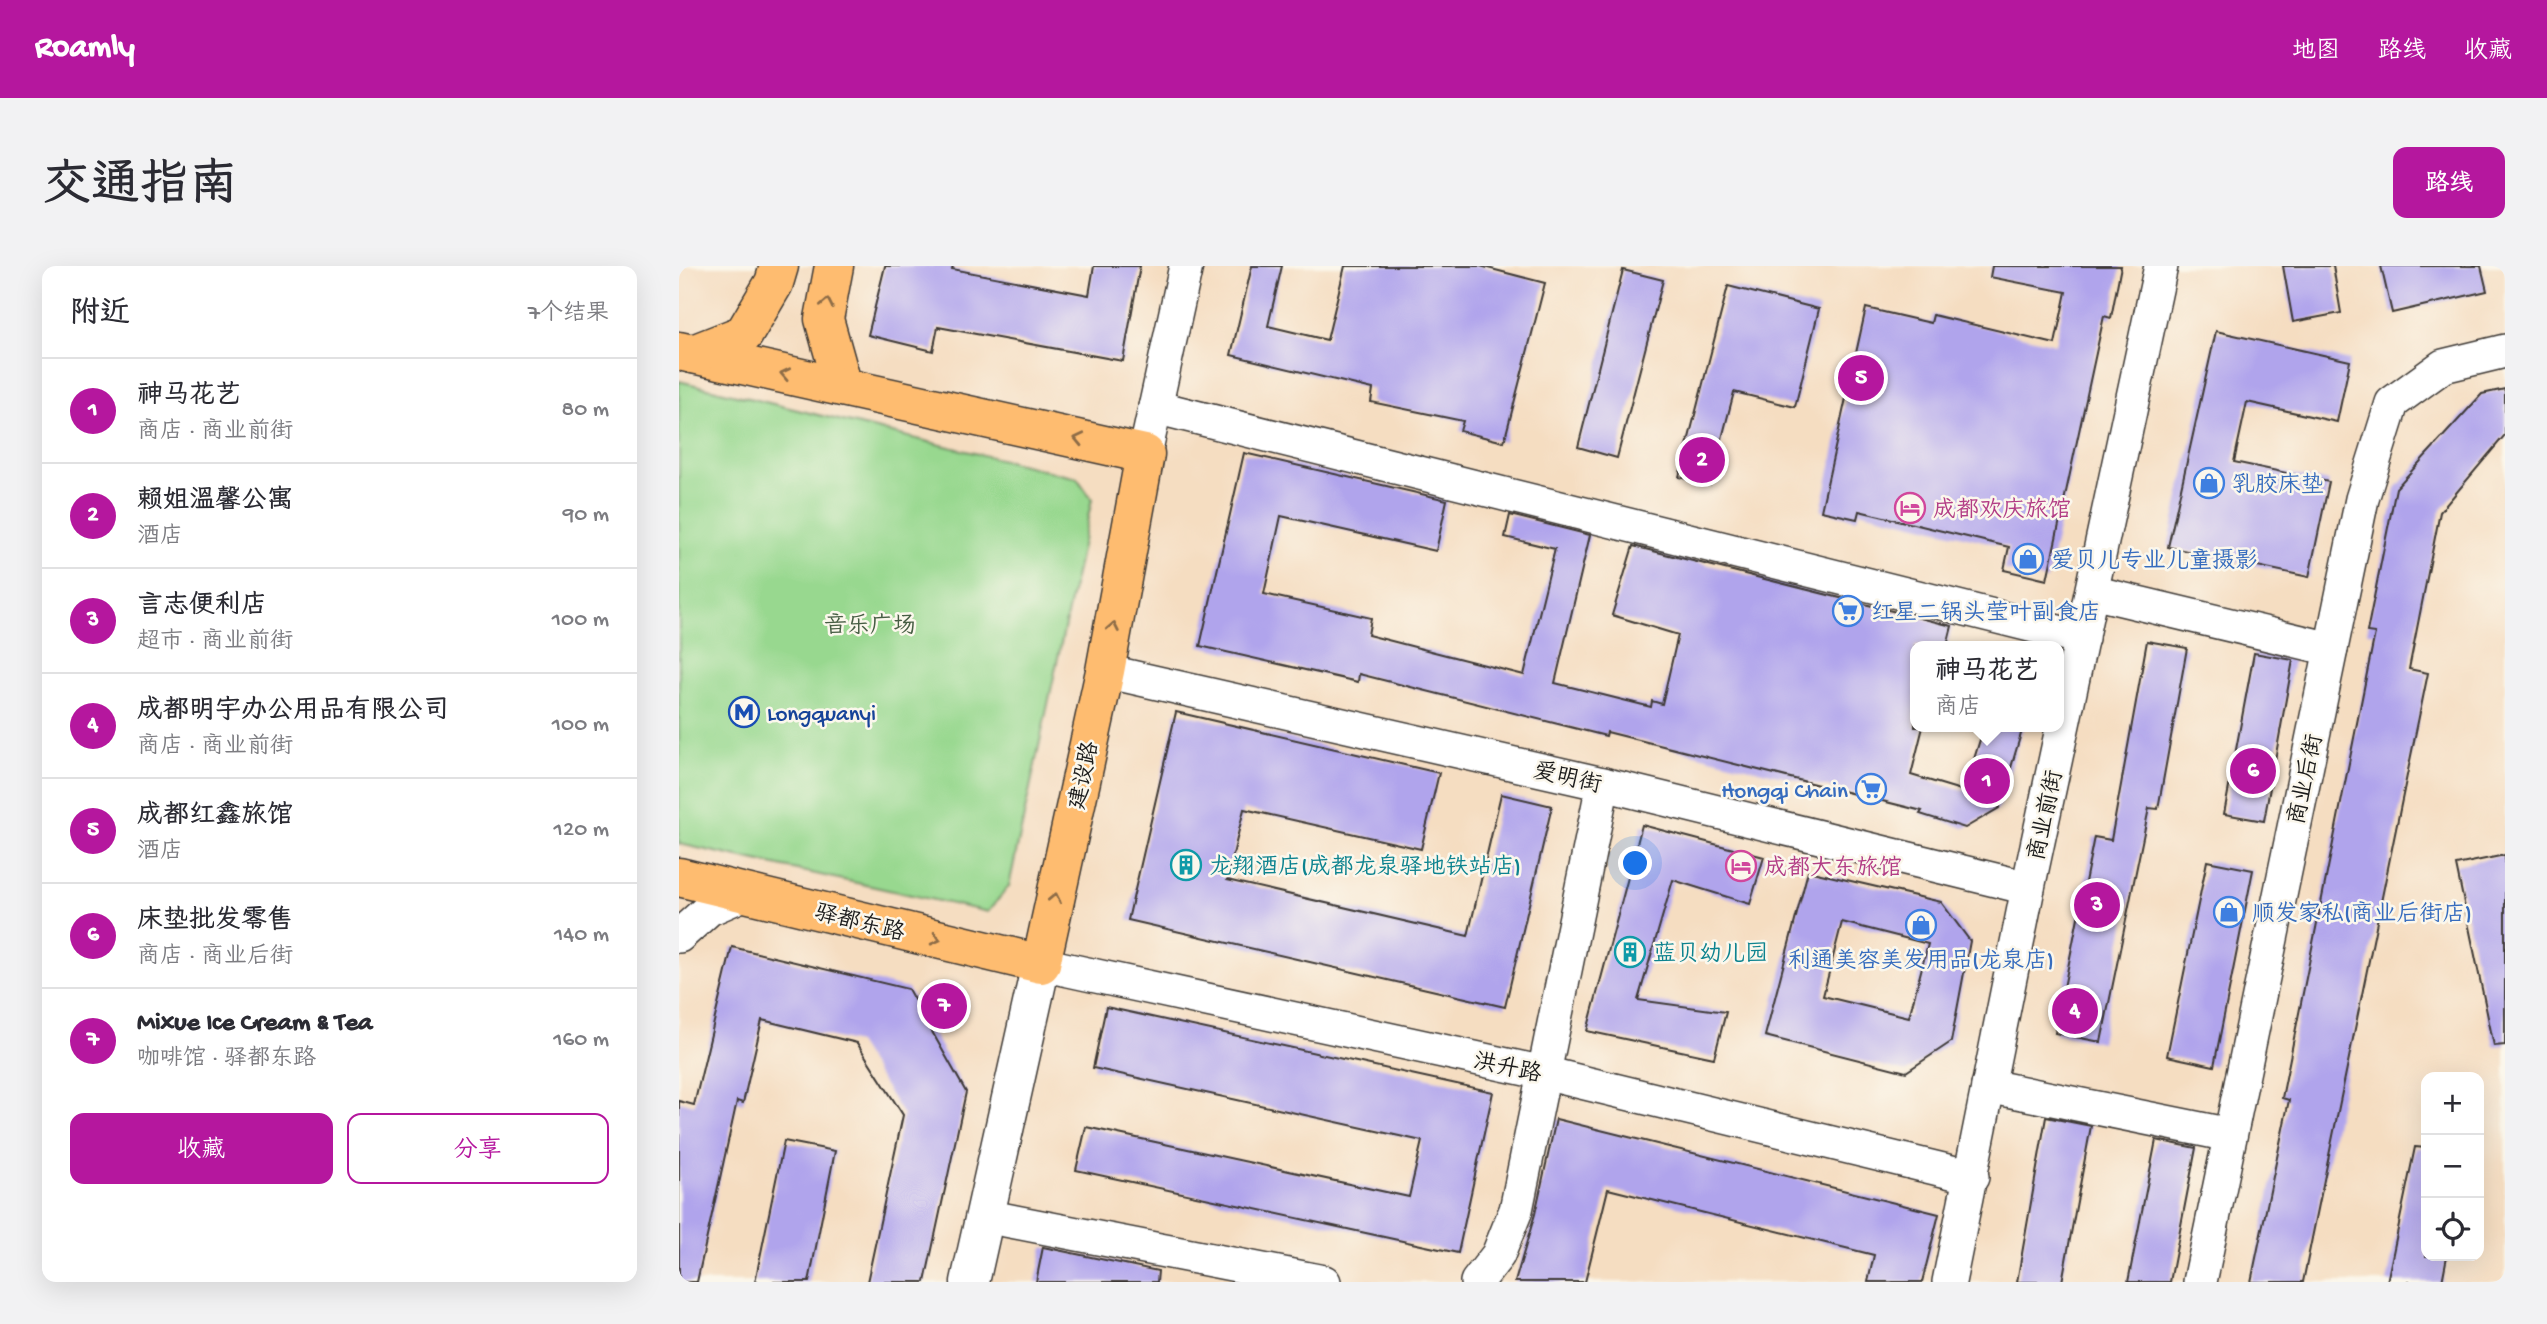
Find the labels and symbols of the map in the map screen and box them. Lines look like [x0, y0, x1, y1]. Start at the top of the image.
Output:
one-way arrow [819, 297, 834, 309]
pin: 5 [1838, 352, 1884, 404]
one-way arrow [779, 368, 791, 382]
one-way arrow [1073, 433, 1085, 448]
pin: 2 [1679, 434, 1725, 486]
shop icon: 乳胶床垫 [2192, 466, 2226, 500]
place label: 乳胶床垫 [2232, 472, 2324, 500]
hotel icon: 成都欢庆旅馆 [1893, 491, 1927, 525]
place label: 成都欢庆旅馆 [1933, 497, 2071, 525]
shop icon: 爱贝儿专业儿童摄影 [2011, 542, 2045, 576]
place label: 爱贝儿专业儿童摄影 [2051, 547, 2258, 576]
supermarket icon: 红星二锅头莹叶副食店 [1831, 594, 1865, 628]
place label: 红星二锅头莹叶副食店 [1871, 600, 2101, 628]
park label: 音乐广场 [824, 613, 916, 641]
one-way arrow [1105, 621, 1120, 633]
metro station icon: Longquanyi [727, 695, 761, 729]
place label: Longquanyi [767, 702, 876, 729]
street label: 商业后街 [2284, 732, 2330, 828]
street label: 建设路 [1064, 739, 1106, 812]
pin: 6 [2230, 745, 2276, 797]
pin: 1 [1964, 755, 2010, 807]
street label: 爱明街 [1531, 757, 1604, 800]
street label: 商业前街 [2024, 768, 2070, 864]
supermarket icon: Hongqi Chain [1854, 772, 1888, 806]
place label: Hongqi Chain [1721, 779, 1848, 806]
your location [1618, 846, 1652, 880]
building icon: 龙翔酒店(成都龙泉驿地铁站店) [1169, 848, 1203, 882]
hotel icon: 成都大东旅馆 [1724, 849, 1758, 883]
place label: 龙翔酒店(成都龙泉驿地铁站店) [1209, 853, 1521, 882]
place label: 成都大东旅馆 [1764, 855, 1902, 883]
pin: 3 [2074, 879, 2120, 931]
one-way arrow [1047, 892, 1062, 904]
shop icon: 顺发家私(商业后街店) [2212, 895, 2246, 929]
street label: 驿都东路 [811, 899, 907, 949]
place label: 顺发家私(商业后街店) [2252, 901, 2472, 929]
shop icon: 利通美容美发用品(龙泉店) [1904, 908, 1938, 942]
one-way arrow [930, 931, 942, 945]
building icon: 蓝贝幼儿园 [1613, 935, 1647, 969]
place label: 蓝贝幼儿园 [1653, 941, 1768, 969]
place label: 利通美容美发用品(龙泉店) [1788, 947, 2054, 976]
pin: 7 [921, 980, 967, 1032]
pin: 4 [2052, 985, 2098, 1037]
street label: 洪升路 [1471, 1048, 1544, 1090]

